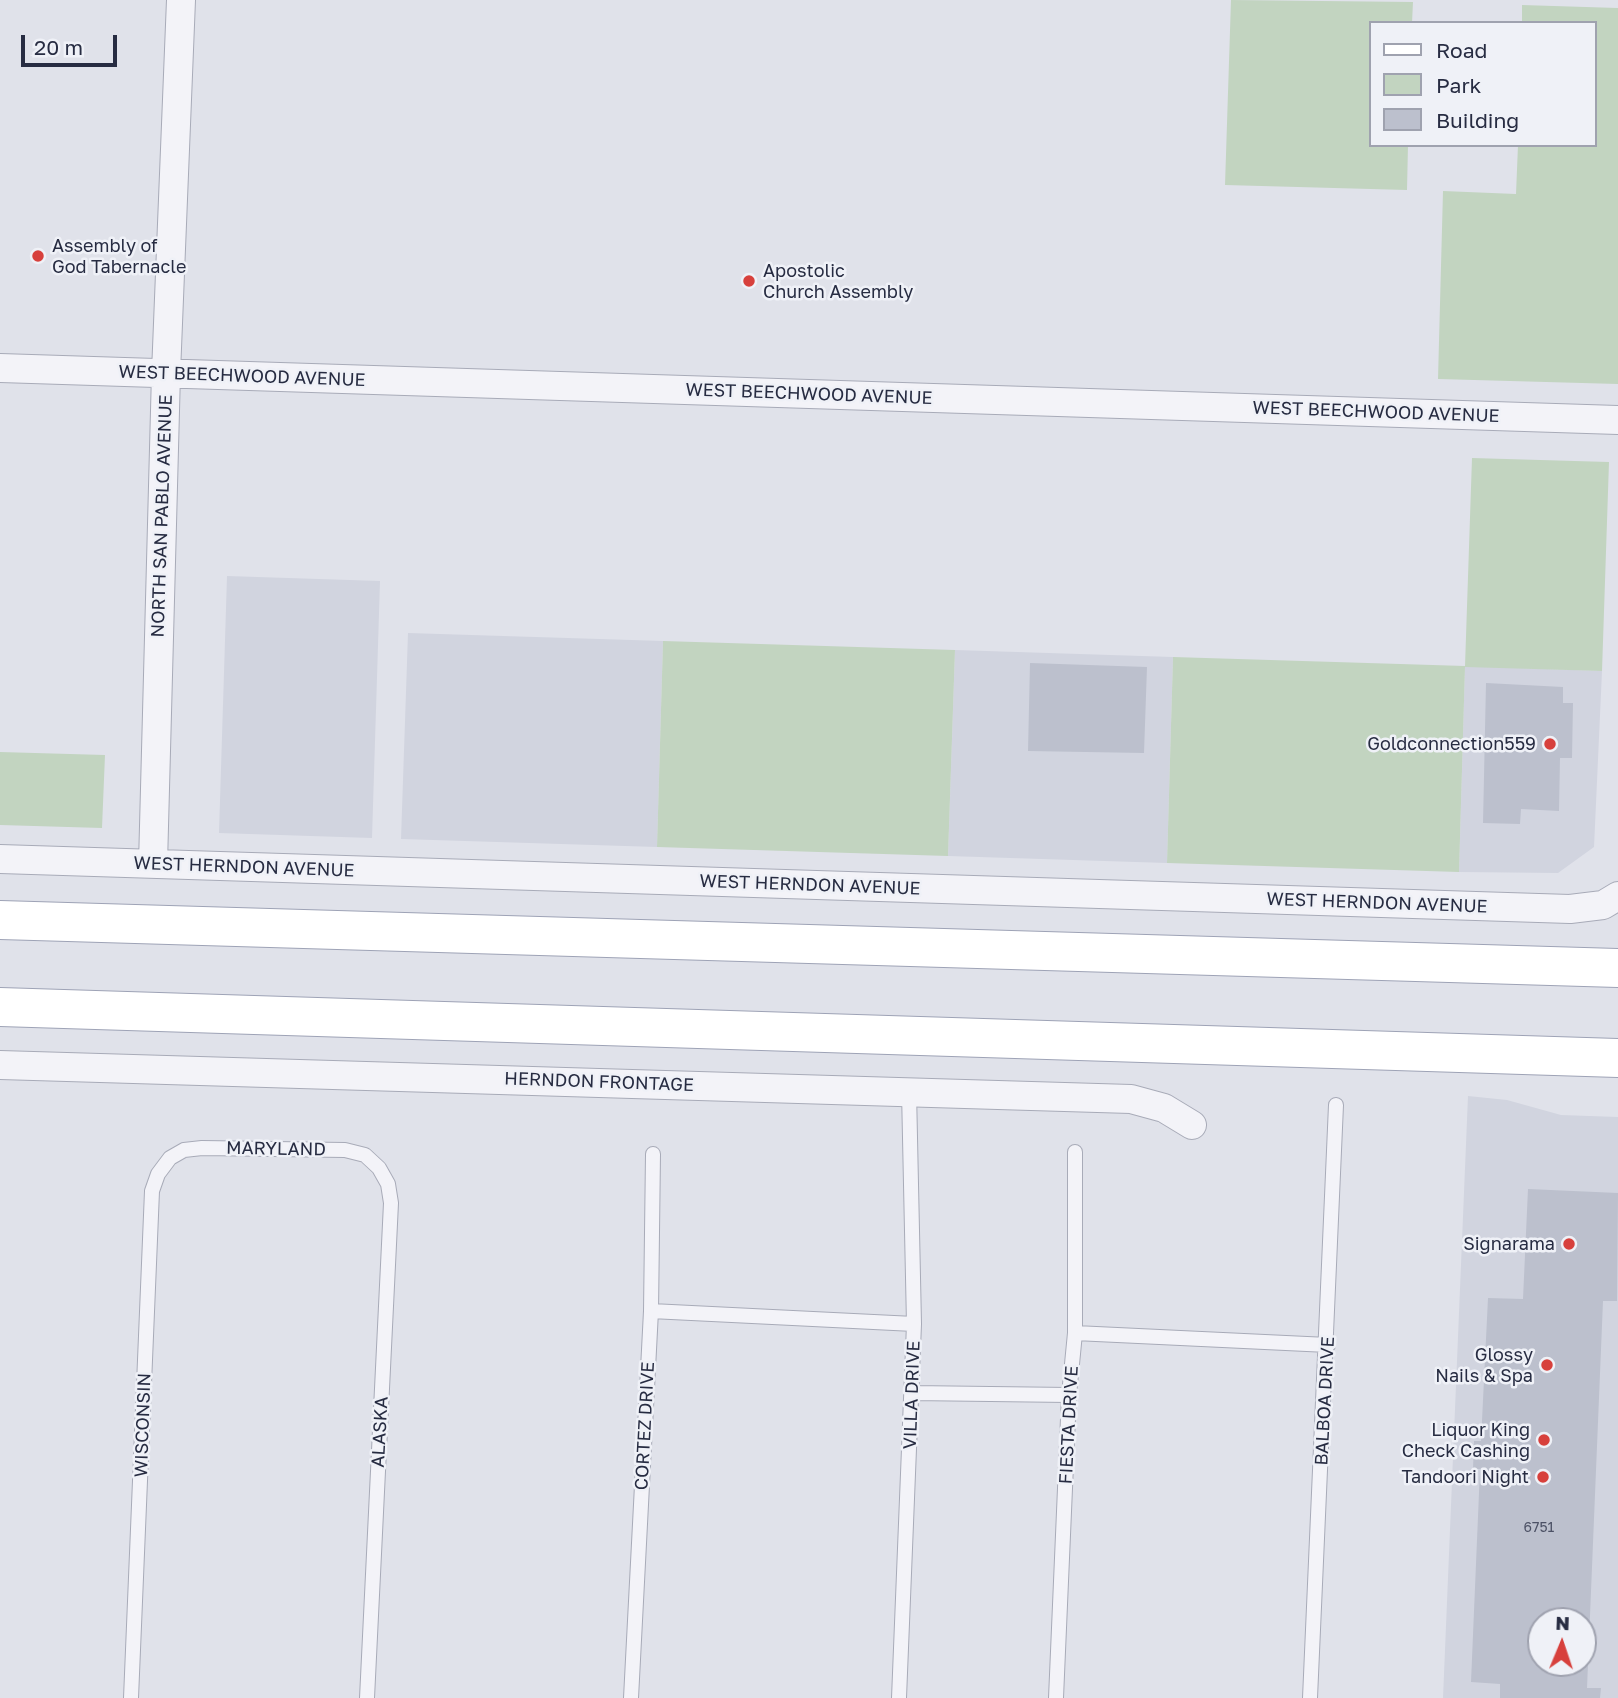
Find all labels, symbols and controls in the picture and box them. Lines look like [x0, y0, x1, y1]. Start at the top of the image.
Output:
scale bar [24, 21, 121, 65]
legend [1370, 21, 1597, 147]
text: 20 m [34, 34, 83, 60]
text: Road [1436, 37, 1487, 63]
text: Park [1436, 72, 1481, 98]
text: Building [1436, 107, 1519, 133]
place label: Assembly of God Tabernacle [52, 235, 186, 278]
marker: Assembly of God Tabernacle [30, 248, 46, 264]
place label: Apostolic Church Assembly [763, 260, 913, 302]
marker: Apostolic Church Assembly [741, 273, 757, 289]
street label: WEST BEECHWOOD AVENUE [118, 361, 366, 391]
street label: WEST BEECHWOOD AVENUE [685, 379, 933, 409]
street label: NORTH SAN PABLO AVENUE [147, 394, 177, 638]
street label: WEST BEECHWOOD AVENUE [1252, 397, 1500, 427]
place label: Goldconnection559 [1367, 733, 1536, 755]
marker: Goldconnection559 [1542, 736, 1558, 752]
street label: WEST HERNDON AVENUE [133, 852, 355, 882]
street label: WEST HERNDON AVENUE [699, 870, 921, 900]
street label: WEST HERNDON AVENUE [1266, 888, 1488, 918]
street label: HERNDON FRONTAGE [504, 1068, 694, 1096]
street label: MARYLAND [226, 1137, 326, 1161]
place label: Signarama [1463, 1233, 1555, 1255]
marker: Signarama [1561, 1236, 1577, 1252]
street label: BALBOA DRIVE [1311, 1336, 1339, 1466]
street label: VILLA DRIVE [899, 1340, 925, 1450]
place label: Glossy Nails & Spa [1435, 1344, 1533, 1386]
marker: Glossy Nails & Spa [1539, 1357, 1555, 1373]
street label: CORTEZ DRIVE [631, 1361, 659, 1491]
street label: FIESTA DRIVE [1055, 1365, 1083, 1485]
street label: WISCONSIN [130, 1372, 156, 1478]
street label: ALASKA [367, 1396, 393, 1468]
place label: Liquor King Check Cashing [1402, 1419, 1530, 1462]
marker: Liquor King Check Cashing [1536, 1432, 1552, 1448]
place label: Tandoori Night [1402, 1466, 1529, 1488]
marker: Tandoori Night [1535, 1469, 1551, 1485]
house number: 6751 [1524, 1520, 1554, 1536]
north arrow [1527, 1607, 1597, 1677]
text: N [1555, 1611, 1570, 1634]

